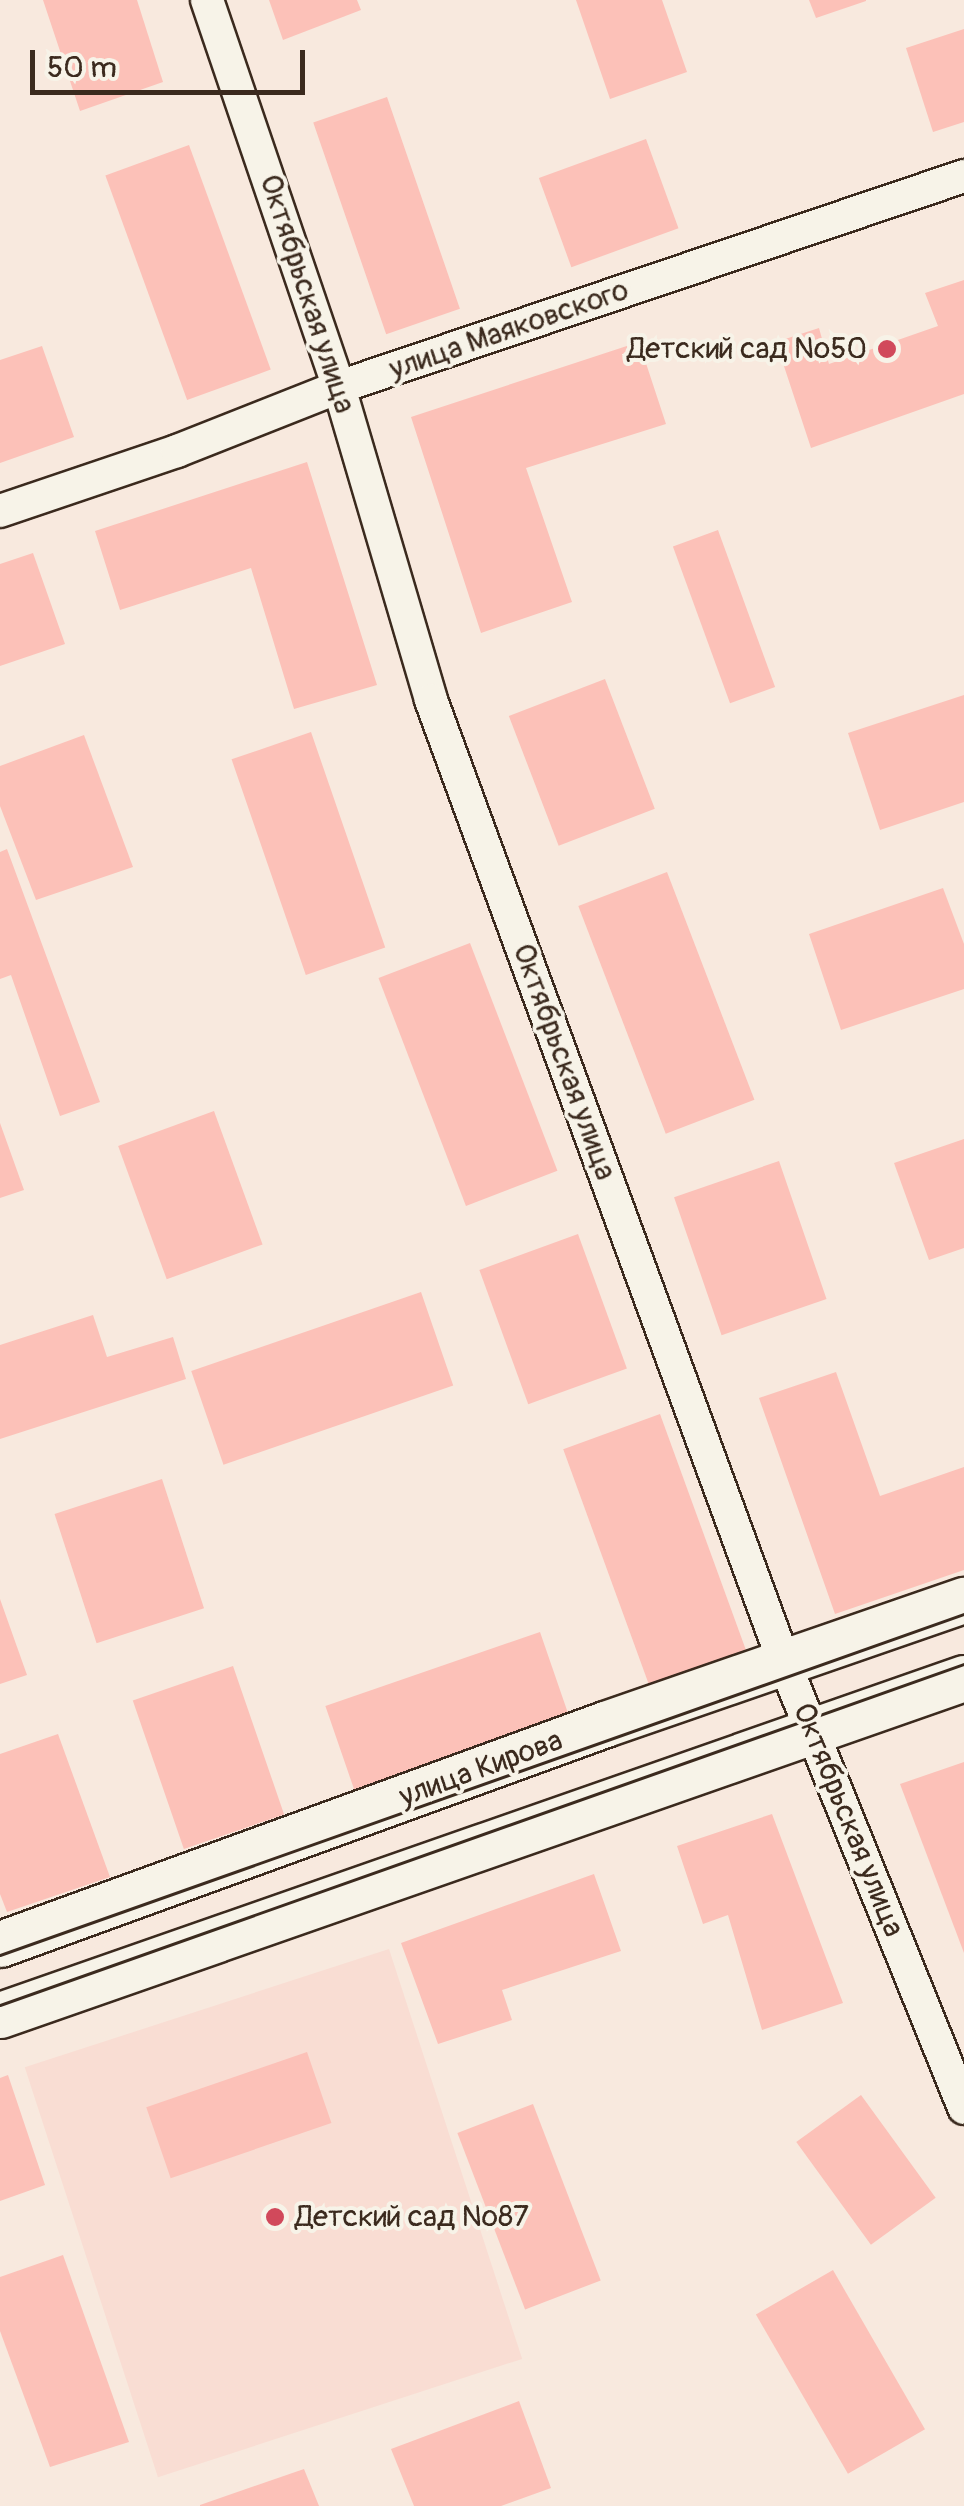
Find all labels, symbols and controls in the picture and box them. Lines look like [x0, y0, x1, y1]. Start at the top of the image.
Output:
scale bar [35, 30, 310, 92]
text: 50 m [47, 49, 117, 86]
street label: Октябрьская улица [251, 170, 363, 418]
street label: улица Маяковского [385, 272, 633, 388]
place label: Детский сад №50 [627, 331, 867, 367]
marker: Детский сад №50 [876, 338, 898, 360]
street label: Октябрьская улица [505, 939, 623, 1185]
street label: Октябрьская улица [785, 1698, 911, 1942]
street label: улица Кирова [395, 1723, 567, 1815]
place label: Детский сад №87 [295, 2199, 529, 2235]
marker: Детский сад №87 [264, 2206, 286, 2228]

